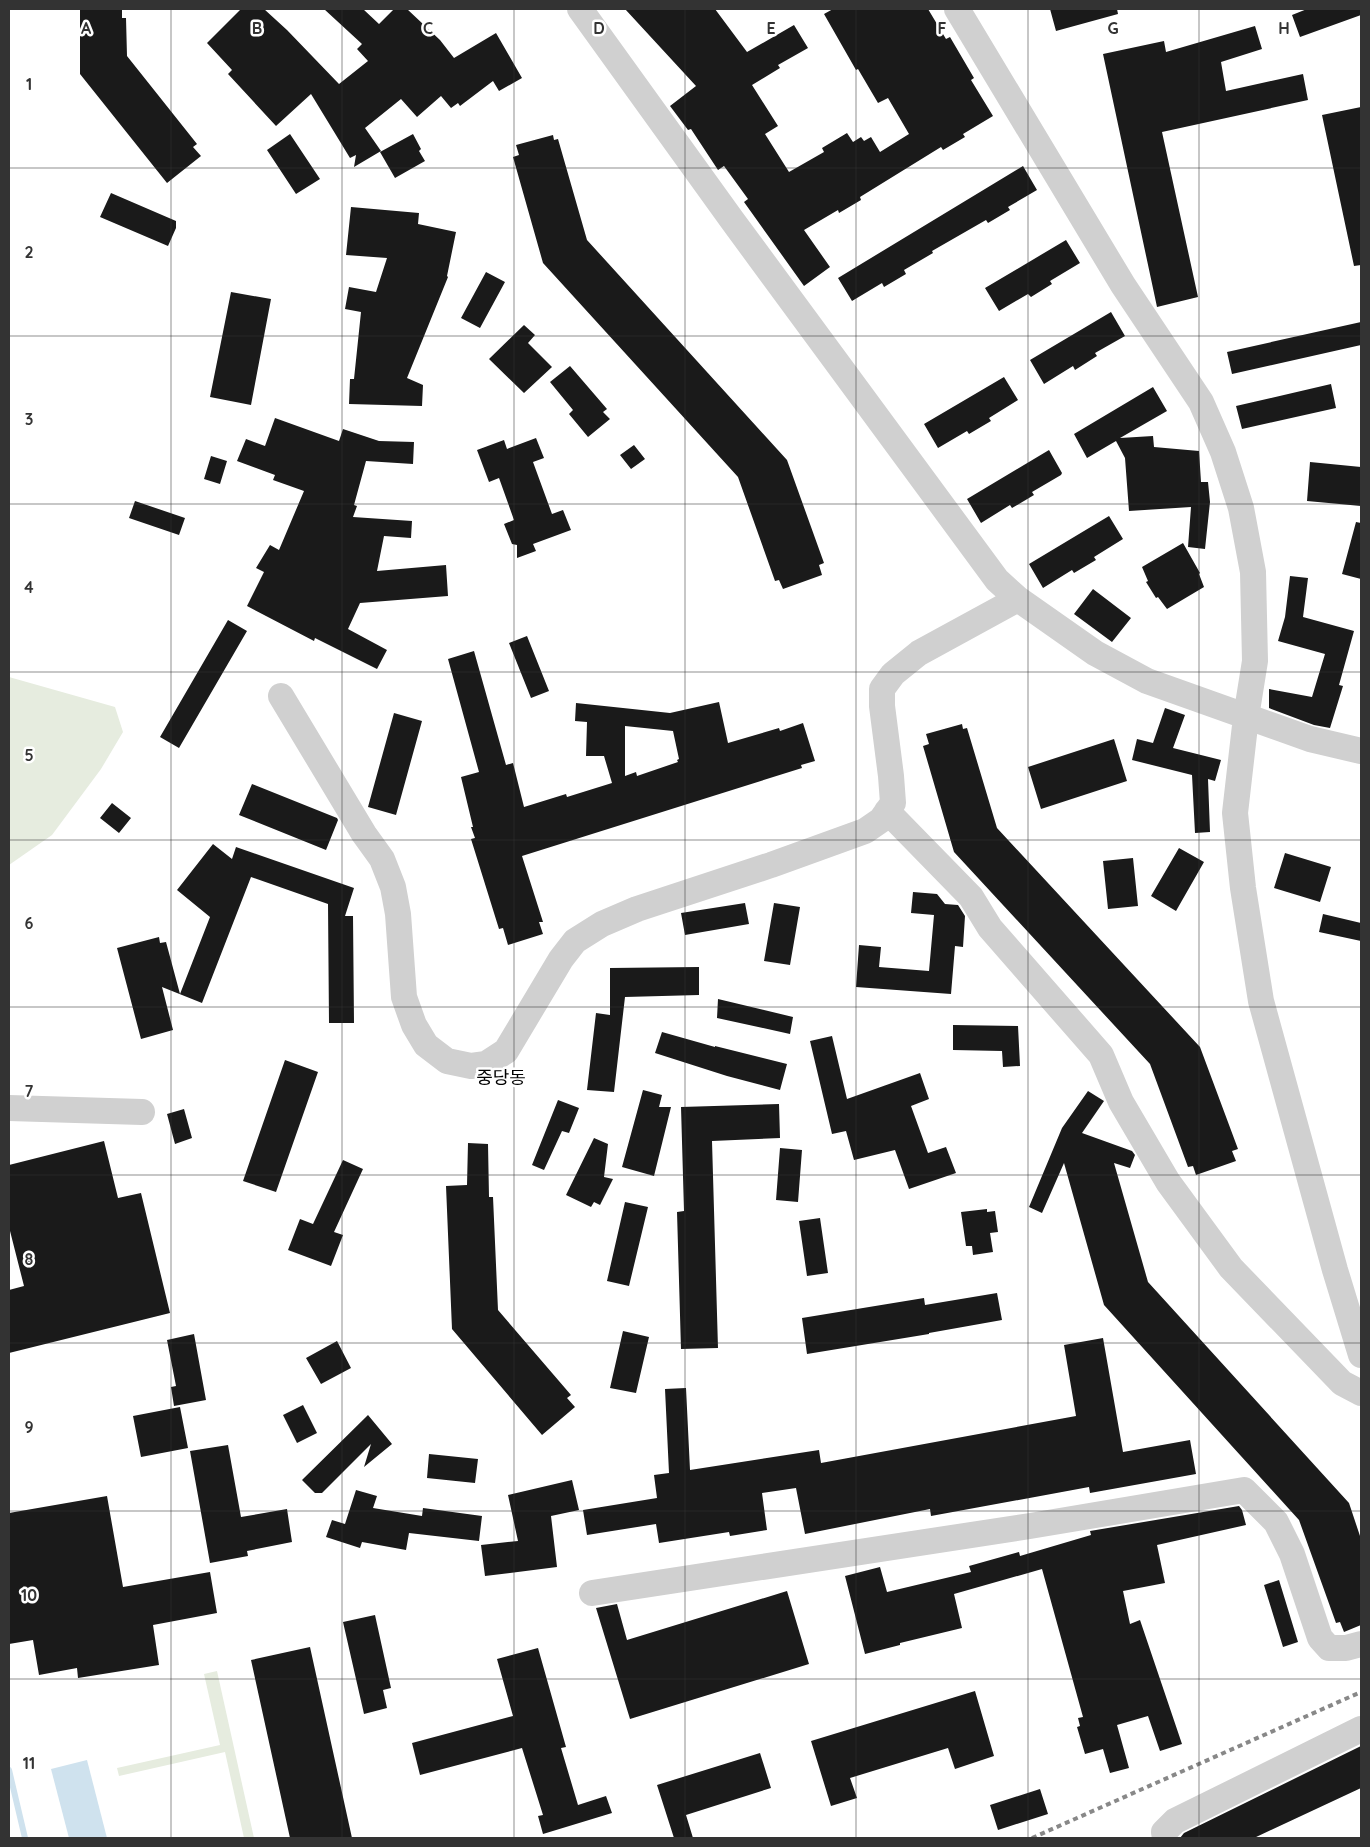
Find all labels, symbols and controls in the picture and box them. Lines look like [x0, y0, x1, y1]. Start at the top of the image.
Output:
text: A [81, 18, 92, 38]
text: B [252, 18, 262, 38]
text: C [423, 18, 433, 38]
text: D [593, 18, 605, 38]
text: E [766, 18, 776, 38]
text: F [938, 18, 947, 38]
text: G [1107, 18, 1119, 38]
text: H [1278, 18, 1290, 38]
text: 1 [26, 74, 32, 94]
text: 2 [24, 242, 34, 262]
text: 3 [25, 409, 33, 429]
text: 4 [24, 577, 34, 597]
text: 5 [24, 745, 34, 765]
text: 6 [25, 913, 34, 933]
district label: 중당동 [476, 1066, 526, 1089]
text: 7 [25, 1081, 34, 1101]
text: 8 [25, 1249, 34, 1269]
text: 9 [24, 1417, 34, 1437]
text: 10 [21, 1585, 37, 1605]
text: 11 [23, 1753, 35, 1773]

